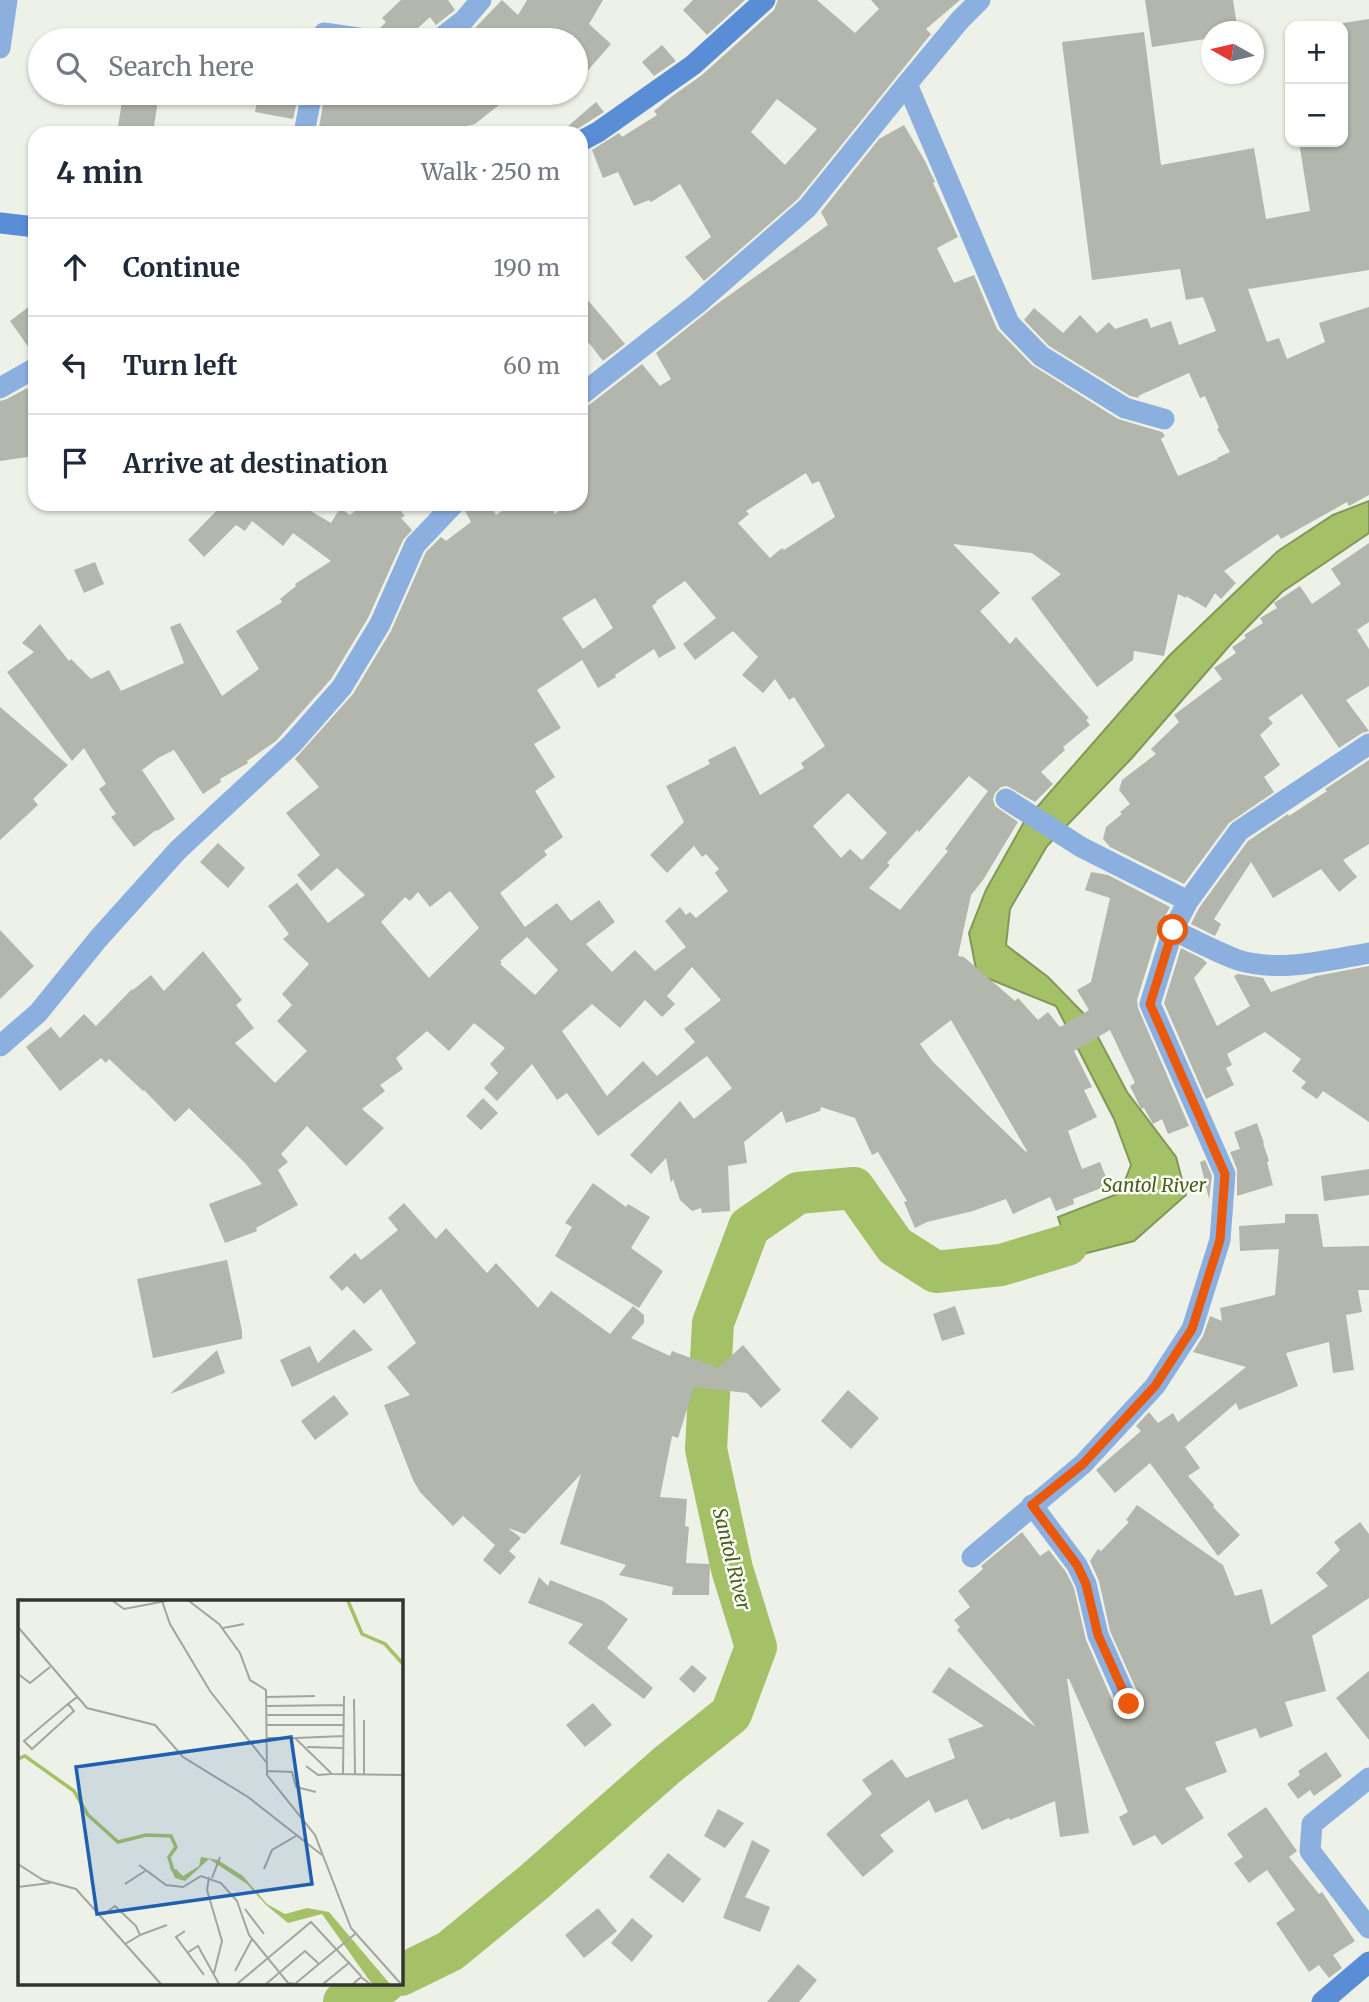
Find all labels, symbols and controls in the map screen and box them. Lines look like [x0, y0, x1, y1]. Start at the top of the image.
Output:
north arrow [1201, 21, 1264, 84]
map controls [1285, 21, 1348, 147]
button: + [1285, 21, 1348, 84]
search box [28, 28, 588, 105]
icon: search [52, 48, 90, 86]
text: Search here [108, 50, 254, 83]
button: − [1285, 84, 1348, 147]
text: 4 min [56, 153, 143, 191]
text: Walk · 250 m [421, 157, 560, 186]
icon: ahead [56, 248, 94, 286]
text: Continue [123, 251, 240, 284]
text: 190 m [494, 253, 560, 282]
icon: left [56, 346, 94, 384]
text: Turn left [123, 349, 237, 382]
text: 60 m [503, 351, 560, 380]
icon: arrive [56, 444, 94, 482]
text: Arrive at destination [123, 447, 388, 480]
route start [1157, 914, 1188, 945]
water label: Santol River [1102, 1173, 1206, 1197]
water label: Santol River [708, 1506, 756, 1613]
inset map [18, 1600, 402, 1984]
route end [1113, 1688, 1144, 1719]

